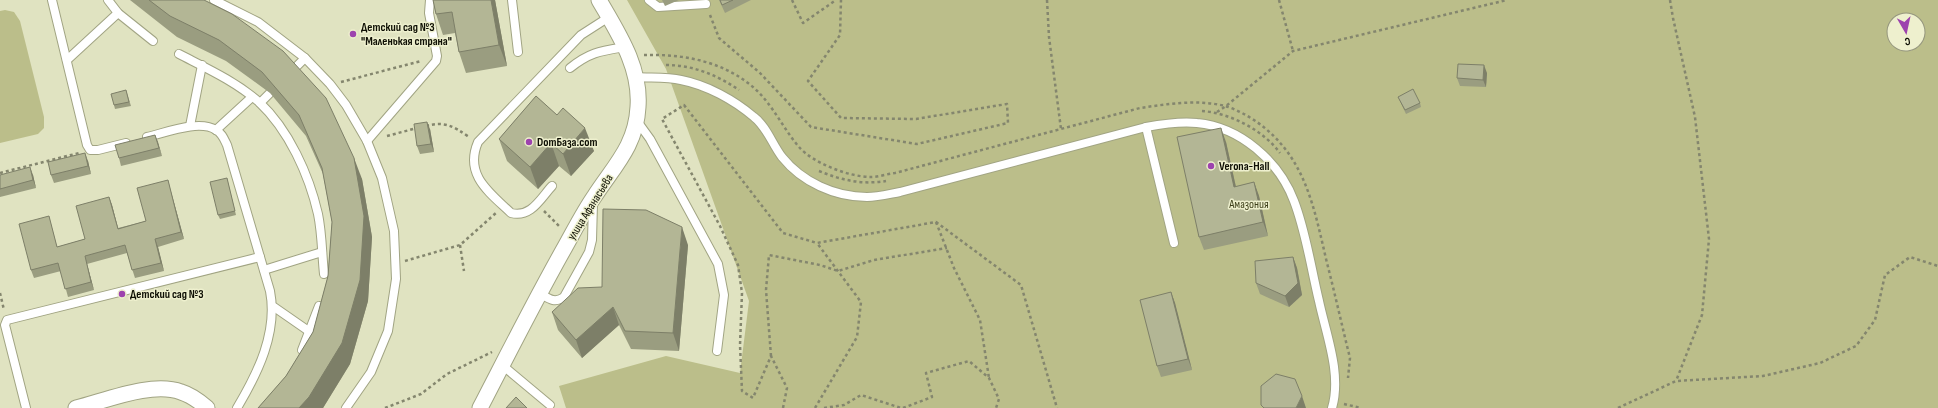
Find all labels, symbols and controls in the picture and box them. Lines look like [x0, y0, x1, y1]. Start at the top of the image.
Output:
north arrow [1886, 12, 1926, 52]
place label: Детский сад №3 "Маленькая страна" [361, 20, 452, 49]
marker: Детский сад №3 "Маленькая страна" [348, 29, 358, 39]
text: С [1903, 35, 1911, 48]
place label: DomБаза.com [537, 135, 597, 150]
marker: DomБаза.com [524, 137, 534, 147]
place label: Verona-Hall [1219, 159, 1269, 174]
marker: Verona-Hall [1206, 161, 1216, 171]
street label: улица Афанасьева [564, 171, 617, 243]
park label: Амазония [1228, 197, 1269, 212]
place label: Детский сад №3 [130, 287, 204, 302]
marker: Детский сад №3 [117, 289, 127, 299]

